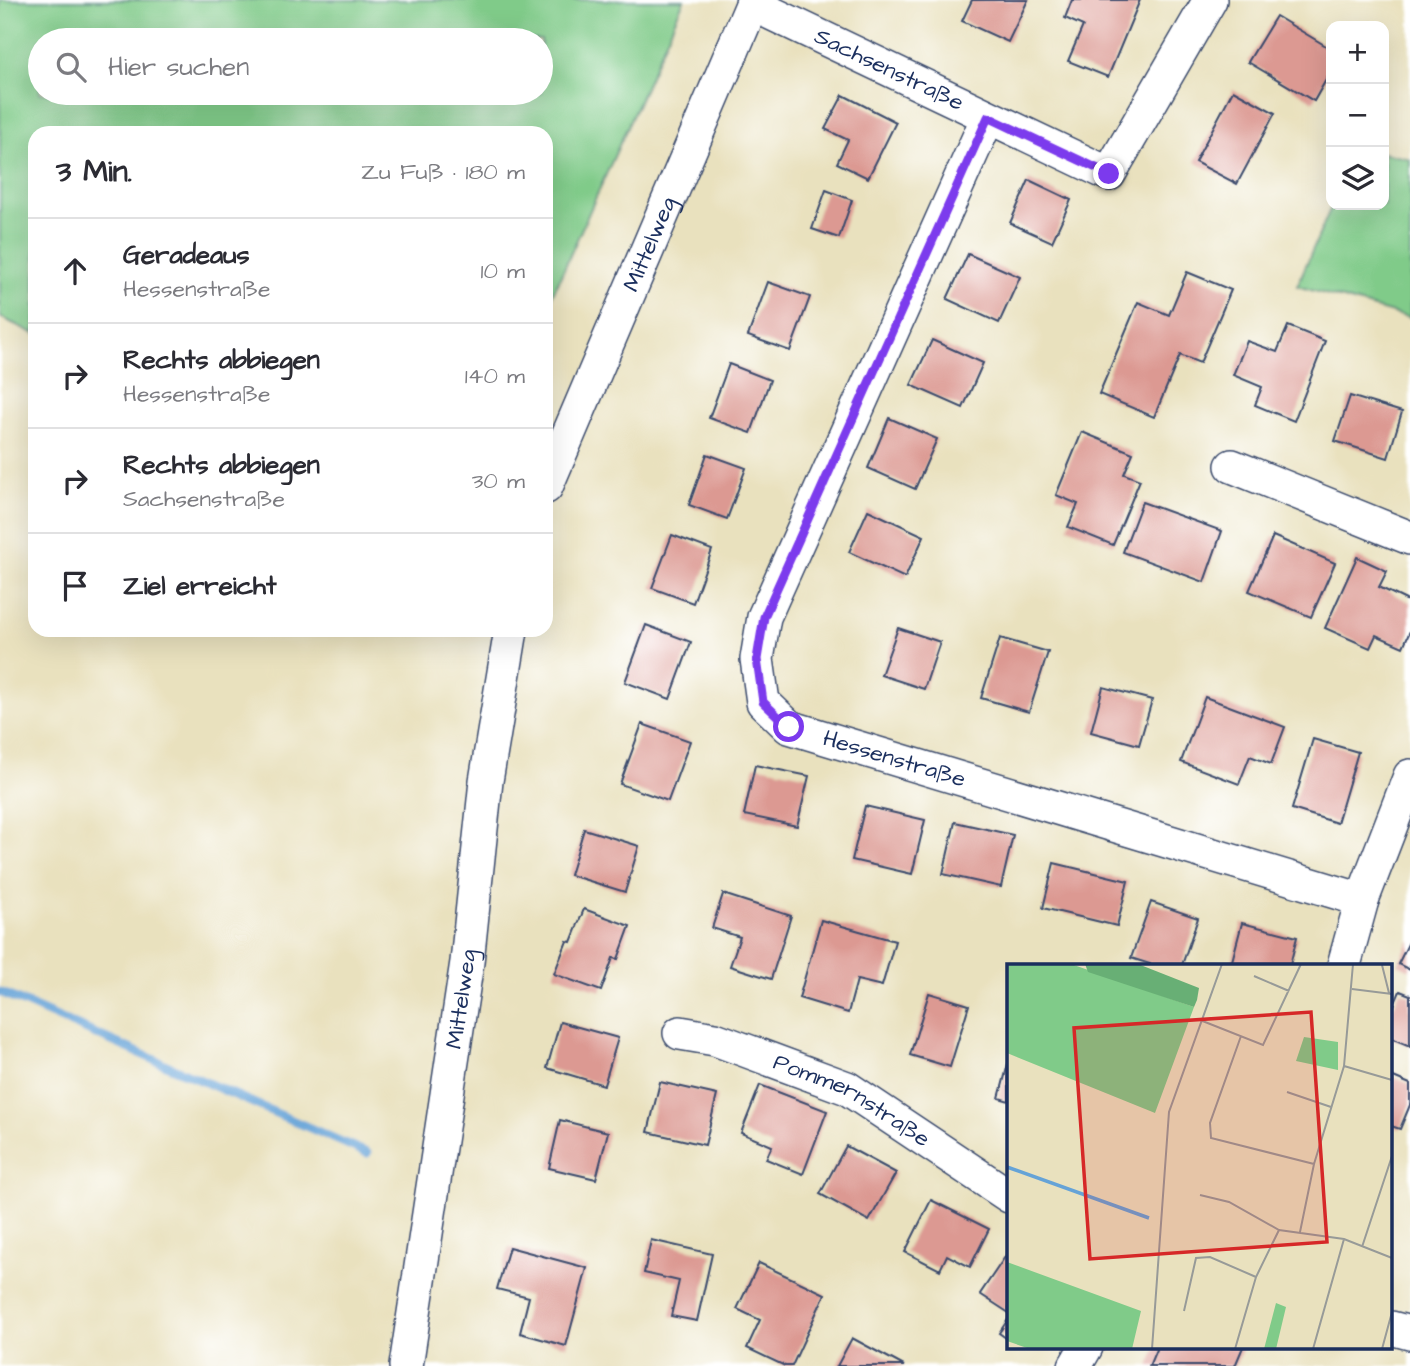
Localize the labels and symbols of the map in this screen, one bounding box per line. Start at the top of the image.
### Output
street label: Sachsenstraße [809,20,969,119]
route end [1093,158,1124,189]
street label: Mittelweg [615,192,685,297]
route start [773,711,804,742]
street label: Hessenstraße [819,722,970,795]
street label: Mittelweg [438,948,485,1051]
inset map [1007,964,1392,1348]
street label: Pommernstraße [769,1046,936,1155]

